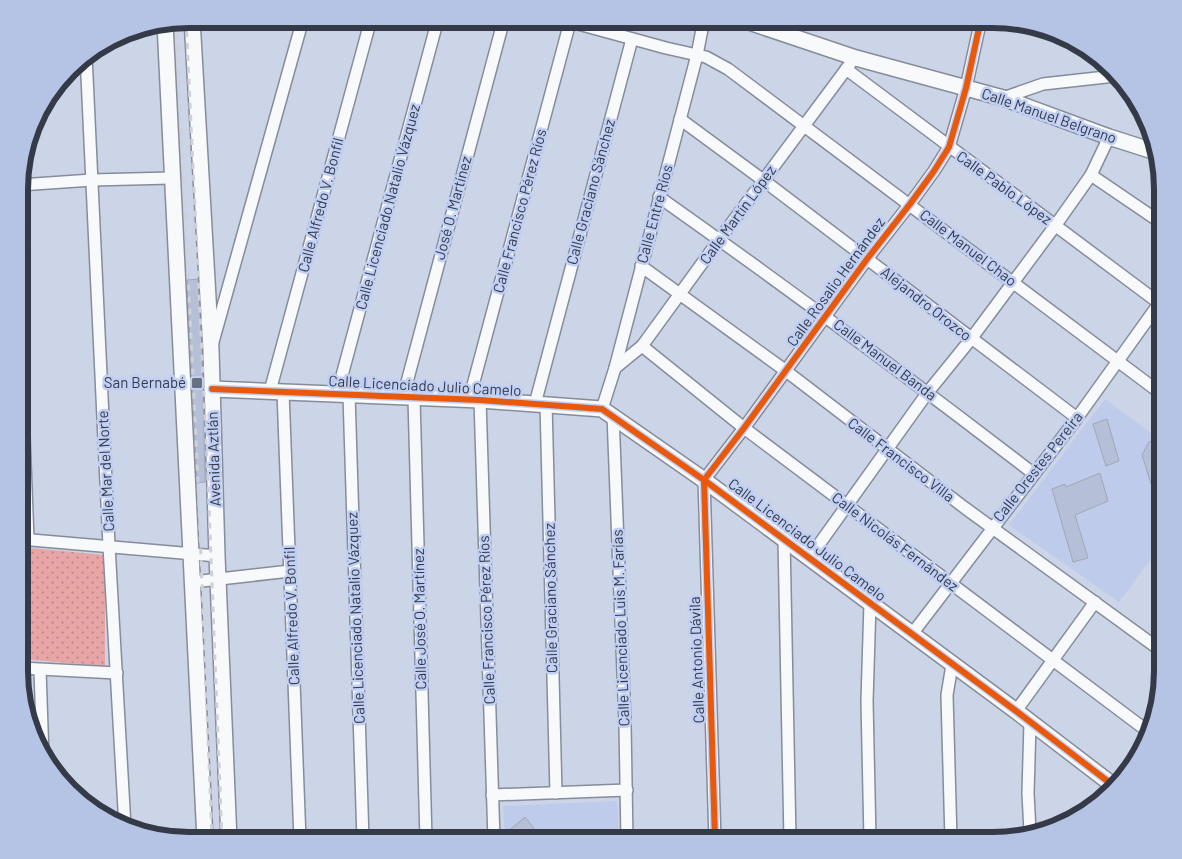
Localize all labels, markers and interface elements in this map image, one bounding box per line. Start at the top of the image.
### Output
street label: Calle Manuel Belgrano [979,83,1119,147]
street label: Calle Licenciado Natalio Vázquez [351,102,423,311]
street label: Calle Graciano Sánchez [562,117,618,267]
street label: Calle Francisco Pérez Ríos [488,127,550,295]
street label: Calle Alfredo V. Bonfil [293,135,347,274]
street label: Calle Pablo López [953,147,1056,228]
street label: José O. Martínez [430,154,475,262]
street label: Calle Martín López [695,161,779,267]
street label: Calle Entre Ríos [632,162,676,265]
street label: Calle Manuel Chao [917,205,1021,289]
street label: Calle Rosalio Hernández [782,213,888,349]
street label: Alejandro Orozco [878,262,976,344]
street label: Calle Manuel Banda [831,315,941,404]
street label: Calle Licenciado Julio Camelo [328,371,522,399]
place label: San Bernabé [104,373,186,391]
marker: San Bernabé [190,376,204,390]
street label: Calle Orestes Pereira [989,408,1086,525]
street label: Calle Mar del Norte [93,410,117,532]
street label: Avenida Aztlán [202,411,224,507]
street label: Calle Francisco Villa [845,413,959,505]
street label: Calle Licenciado Julio Camelo [725,474,890,604]
street label: Calle Nicolás Fernández [829,488,963,595]
street label: Calle Licenciado Natalio Vázquez [342,511,368,724]
street label: Calle Graciano Sánchez [540,522,560,673]
street label: Calle Licenciado Luis M. Farías [608,529,632,727]
street label: Calle Francisco Pérez Ríos [474,535,498,705]
street label: Calle Alfredo V. Bonfil [280,546,302,686]
street label: Calle José O. Martínez [409,548,429,690]
street label: Calle Antonio Dávila [685,596,707,724]

